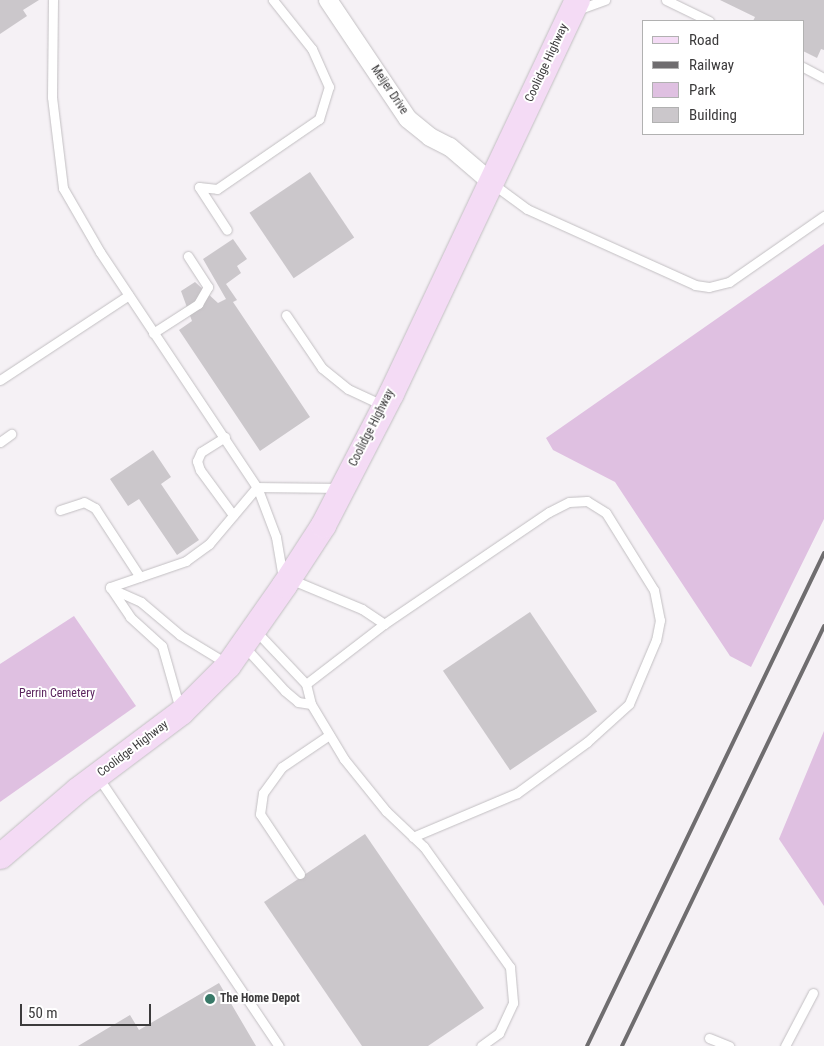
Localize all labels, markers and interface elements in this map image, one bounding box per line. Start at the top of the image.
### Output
legend [642,20,804,135]
street label: Coolidge Highway [523,21,571,105]
text: Road [689,31,719,49]
text: Railway [689,56,734,74]
street label: Meijer Drive [367,63,411,117]
text: Park [689,81,716,99]
text: Building [689,106,737,124]
street label: Coolidge Highway [346,387,398,469]
park label: Perrin Cemetery [19,687,95,701]
street label: Coolidge Highway [95,718,171,780]
place label: The Home Depot [220,992,300,1006]
marker: The Home Depot [204,993,216,1005]
scale bar [22,994,154,1026]
text: 50 m [28,1004,58,1022]

